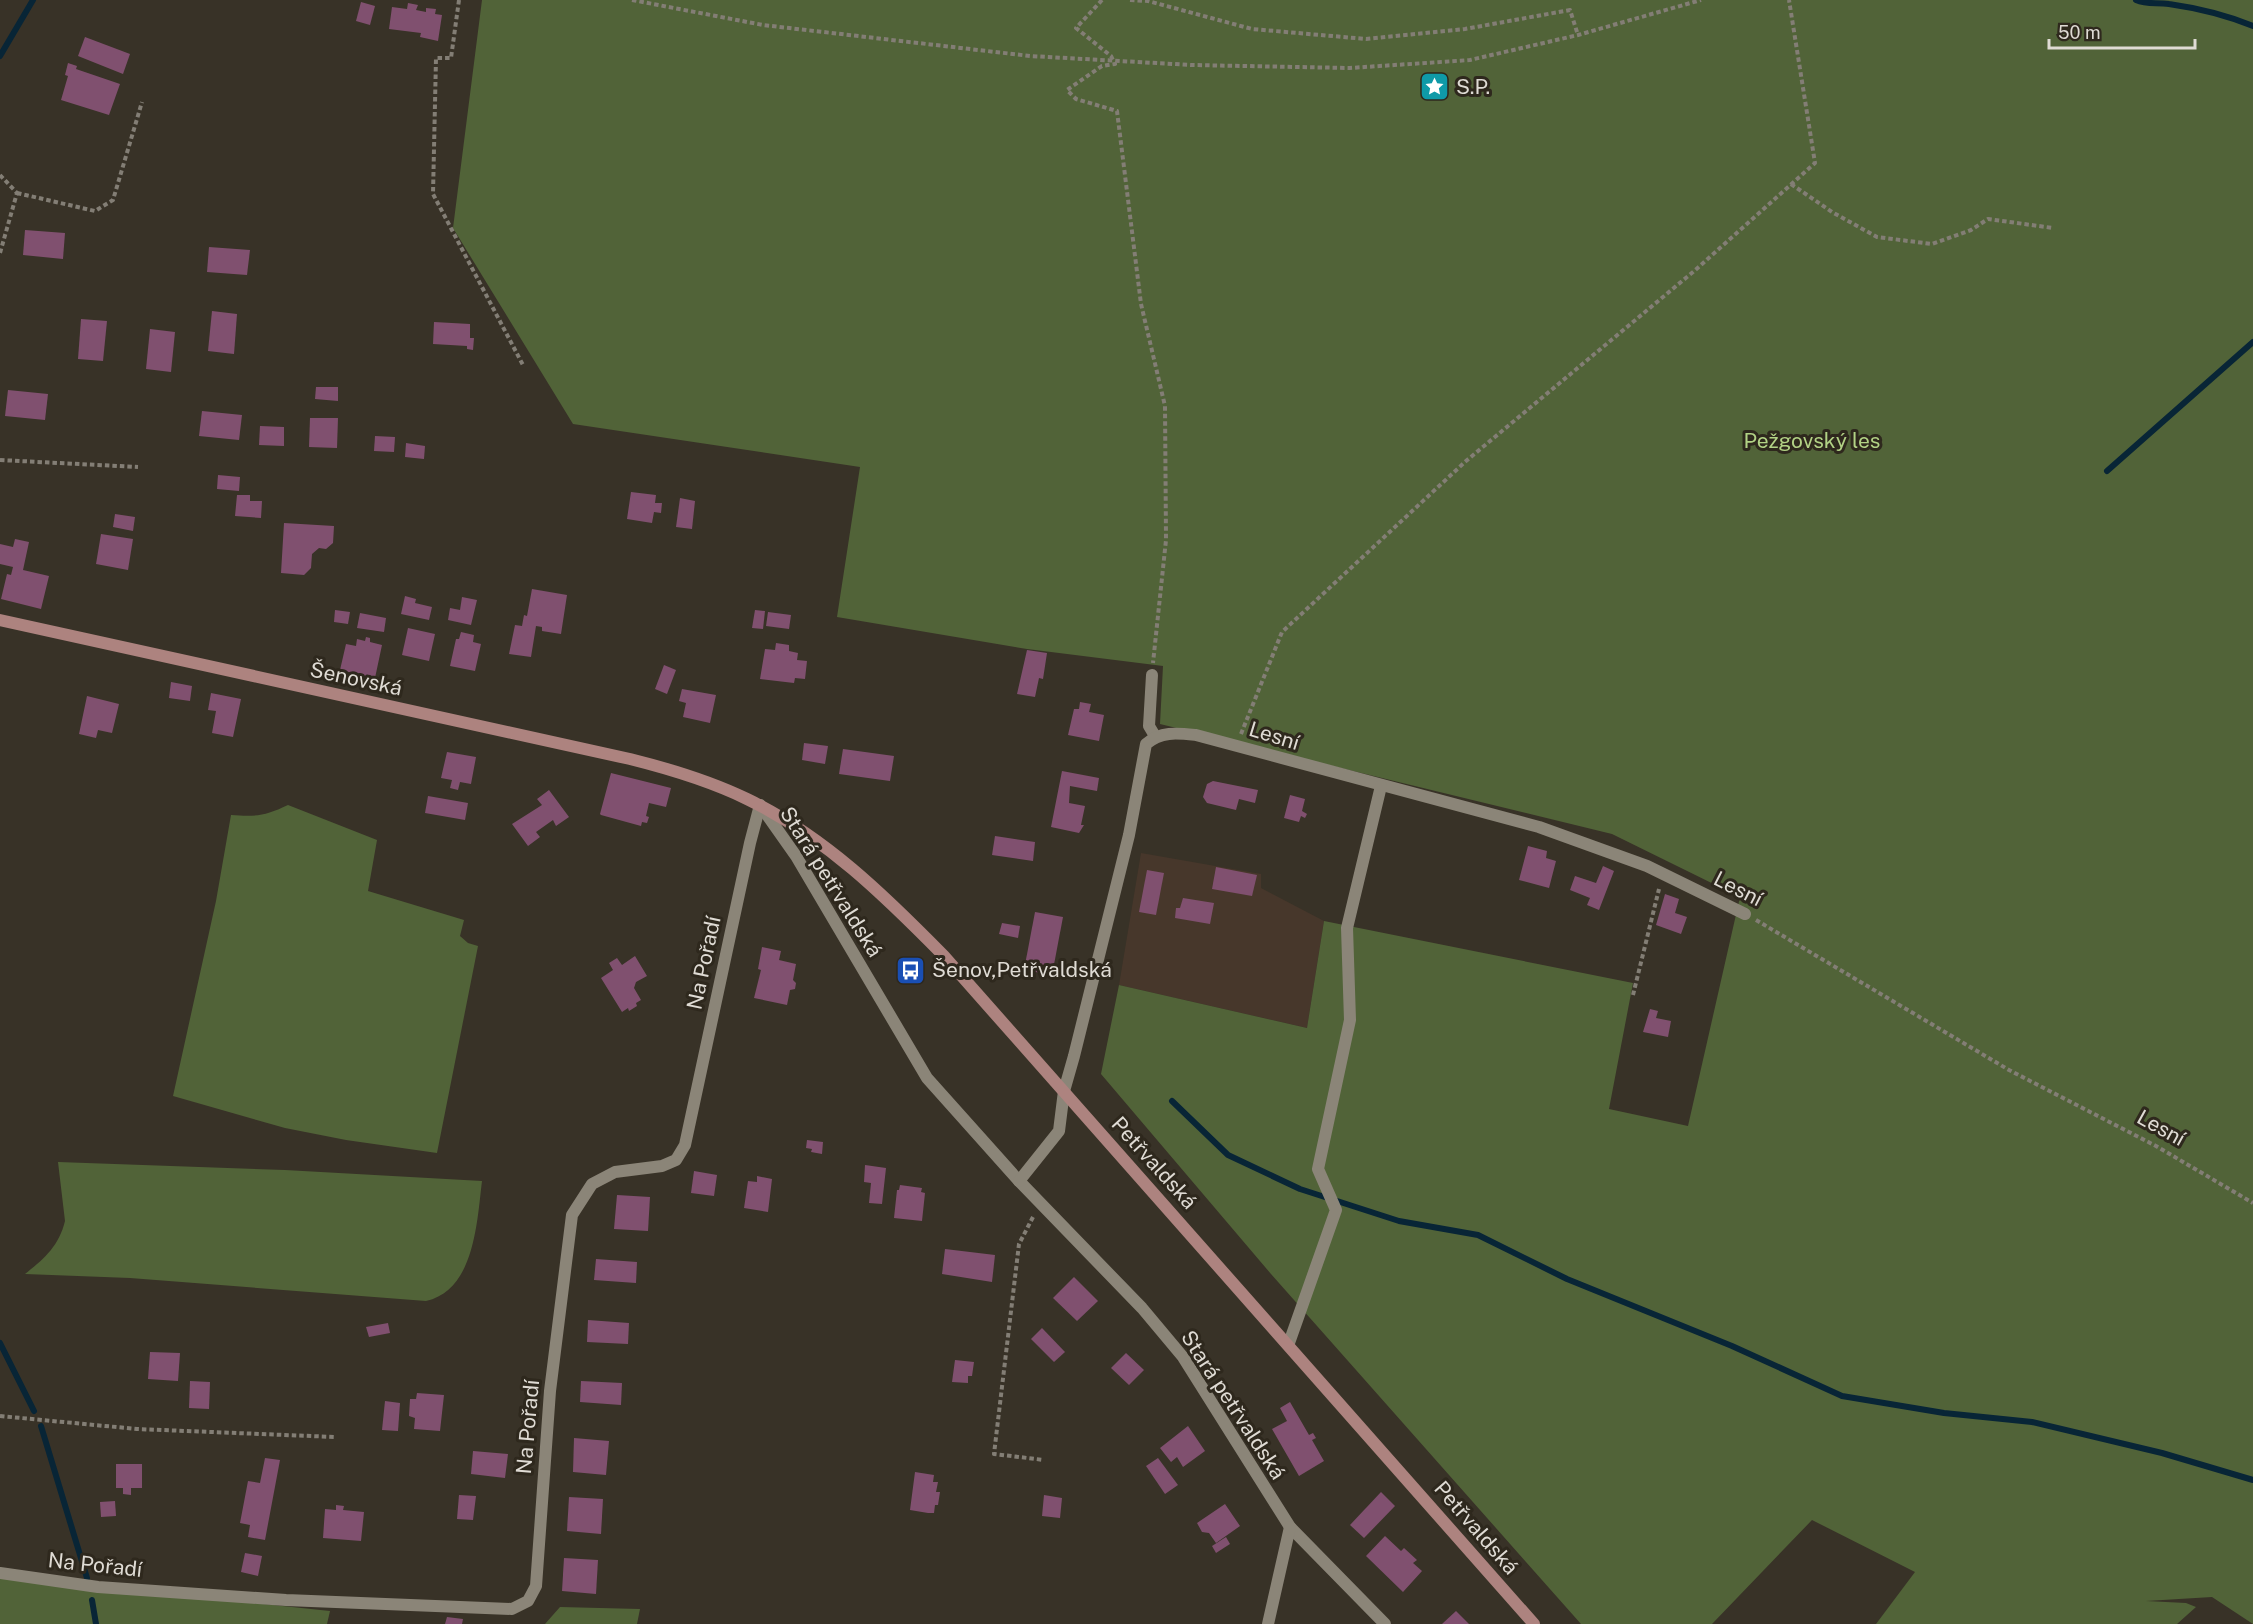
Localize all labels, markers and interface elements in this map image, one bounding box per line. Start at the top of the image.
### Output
scale bar [2049,12,2194,50]
text: 50 m [2058,22,2101,43]
place icon: S.P. [1419,71,1451,103]
place label: S.P. [1456,74,1490,99]
park label: Pežgovský les [1744,428,1880,453]
street label: Šenovská [308,657,405,700]
street label: Lesní [1246,716,1303,755]
street label: Stará petřvaldská [775,802,888,962]
street label: Lesní [1710,866,1768,912]
street label: Na Pořadí [681,913,726,1012]
bus stop icon: Šenov,Petřvaldská [895,954,927,986]
place label: Šenov,Petřvaldská [932,957,1112,982]
street label: Lesní [2133,1104,2191,1151]
street label: Petřvaldská [1106,1111,1202,1214]
street label: Stará petřvaldská [1176,1326,1291,1484]
street label: Na Pořadí [511,1378,544,1475]
street label: Petřvaldská [1429,1476,1524,1579]
street label: Na Pořadí [47,1547,144,1582]

